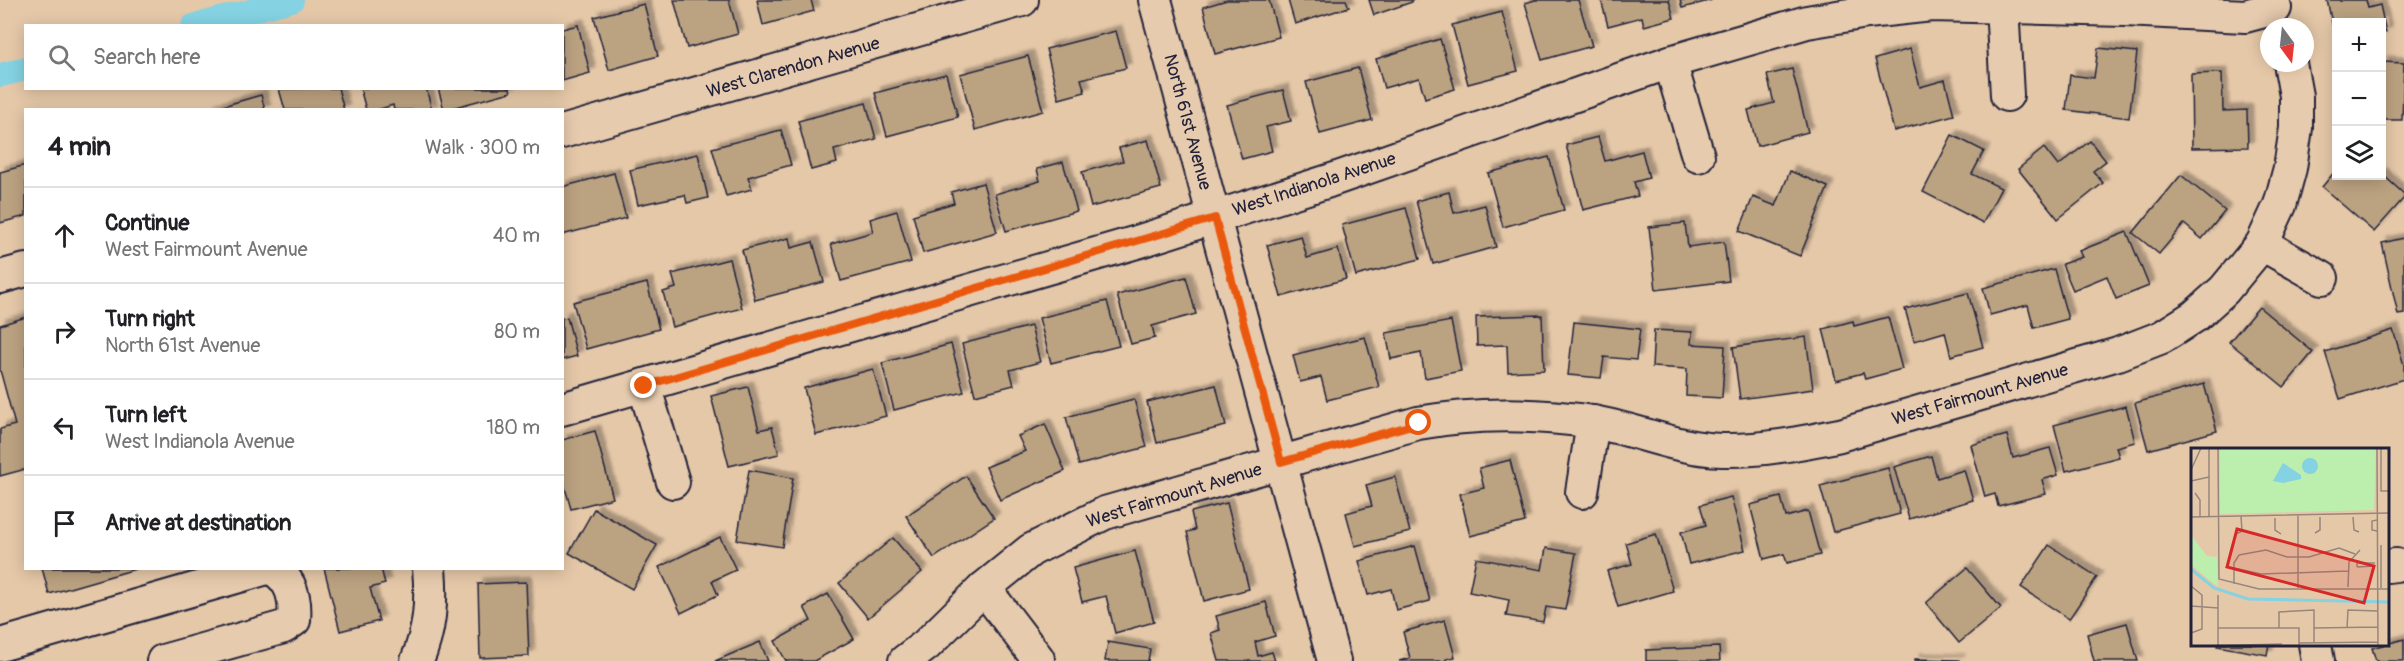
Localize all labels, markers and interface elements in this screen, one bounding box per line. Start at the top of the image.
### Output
north arrow [2260,18,2314,72]
map controls [2332,18,2386,180]
button: + [2332,18,2386,72]
search box [24,24,564,90]
street label: West Clarendon Avenue [704,32,883,103]
icon: search [45,41,78,74]
text: Search here [93,43,200,71]
street label: North 61st Avenue [1158,52,1217,193]
button: − [2332,72,2386,126]
button: layers [2332,126,2386,180]
text: 4 min [48,131,111,163]
text: Walk · 300 m [425,135,540,160]
street label: West Indianola Avenue [1229,147,1399,222]
text: Continue [105,209,189,237]
icon: ahead [48,219,81,252]
text: 40 m [493,223,540,248]
text: West Fairmount Avenue [105,237,308,262]
text: Turn right [105,305,195,333]
icon: right [48,315,81,348]
text: 80 m [494,319,540,344]
text: North 61st Avenue [105,333,260,358]
street label: West Fairmount Avenue [1889,358,2071,431]
route end [630,372,656,398]
text: Turn left [105,401,187,429]
route start [1405,409,1431,435]
icon: left [48,411,81,444]
text: 180 m [486,415,540,440]
text: West Indianola Avenue [105,429,295,454]
inset map [2191,448,2389,646]
street label: West Fairmount Avenue [1084,458,1265,533]
icon: arrive [48,507,81,540]
text: Arrive at destination [105,509,291,537]

